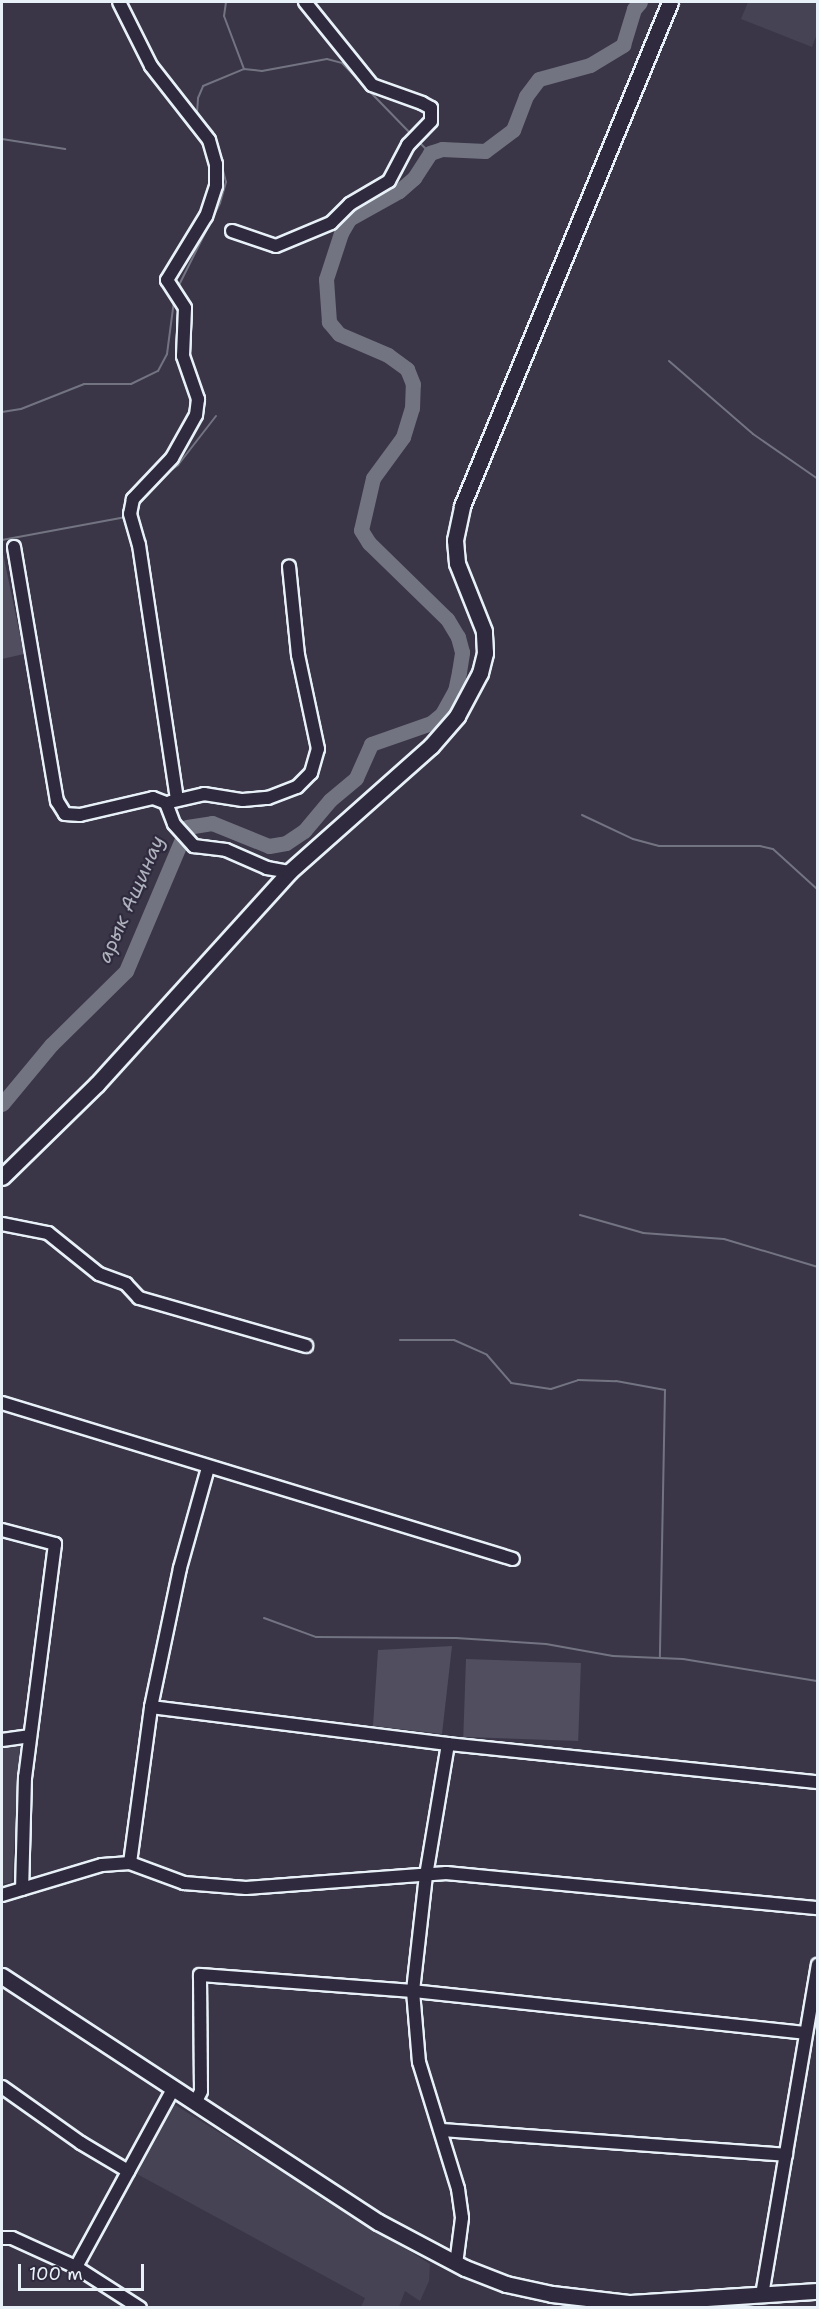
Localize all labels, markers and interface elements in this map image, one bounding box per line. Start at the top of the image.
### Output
water label: арык Ащинау [92,832,170,966]
scale bar [21,2252,147,2290]
text: 100 m [29,2262,83,2286]

